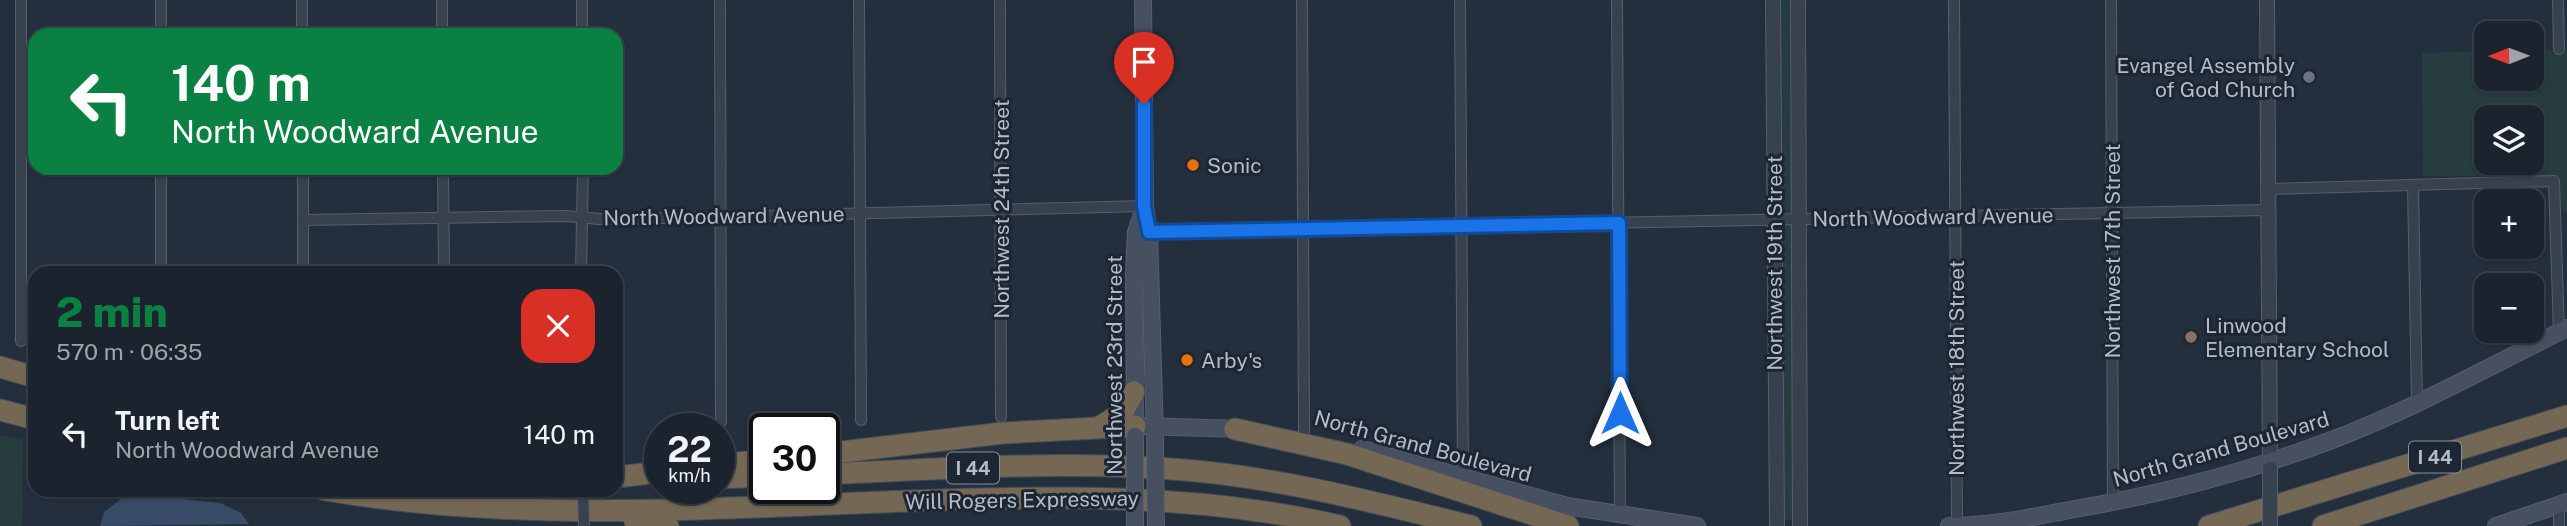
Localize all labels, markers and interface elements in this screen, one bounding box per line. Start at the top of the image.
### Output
north arrow [2474,21,2544,91]
map controls [2474,21,2544,343]
pin [1114,32,1174,104]
icon: arrive [1125,43,1163,81]
place label: Evangel Assembly of God Church [2117,53,2295,102]
text: 140 m [171,54,311,112]
icon: left [56,56,147,147]
marker: Evangel Assembly of God Church [2301,69,2317,85]
street label: Northwest 24th Street [989,99,1014,319]
button: layers [2474,105,2544,175]
text: North Woodward Avenue [171,113,539,150]
street label: Northwest 17th Street [2100,144,2125,358]
place label: Sonic [1207,153,1262,178]
street label: Northwest 19th Street [1762,155,1787,371]
marker: Sonic [1185,157,1201,173]
button: + [2474,189,2544,259]
street label: North Woodward Avenue [603,201,845,231]
street label: North Woodward Avenue [1812,202,2054,232]
street label: Northwest 23rd Street [1102,255,1127,475]
street label: Northwest 18th Street [1944,260,1969,476]
button: − [2474,273,2544,343]
text: 2 min [56,287,168,336]
button: close [521,289,595,363]
place label: Linwood Elementary School [2205,313,2389,362]
marker: Linwood Elementary School [2183,329,2199,345]
text: 570 m · 06:35 [56,338,203,365]
place label: Arby's [1201,348,1262,373]
marker: Arby's [1179,352,1195,368]
position arrow [1583,376,1657,450]
text: Turn left [115,405,220,436]
street label: North Grand Boulevard [1312,405,1534,487]
street label: North Grand Boulevard [2110,406,2332,492]
speed limit sign: 30 [749,413,840,504]
icon: left [56,415,94,453]
text: 140 m [523,419,595,450]
text: 22 [667,429,712,470]
text: North Woodward Avenue [115,436,379,463]
road number: I 44 [2409,442,2461,472]
road number: I 44 [947,453,999,484]
text: km/h [668,465,711,486]
street label: Will Rogers Expressway [905,485,1139,515]

